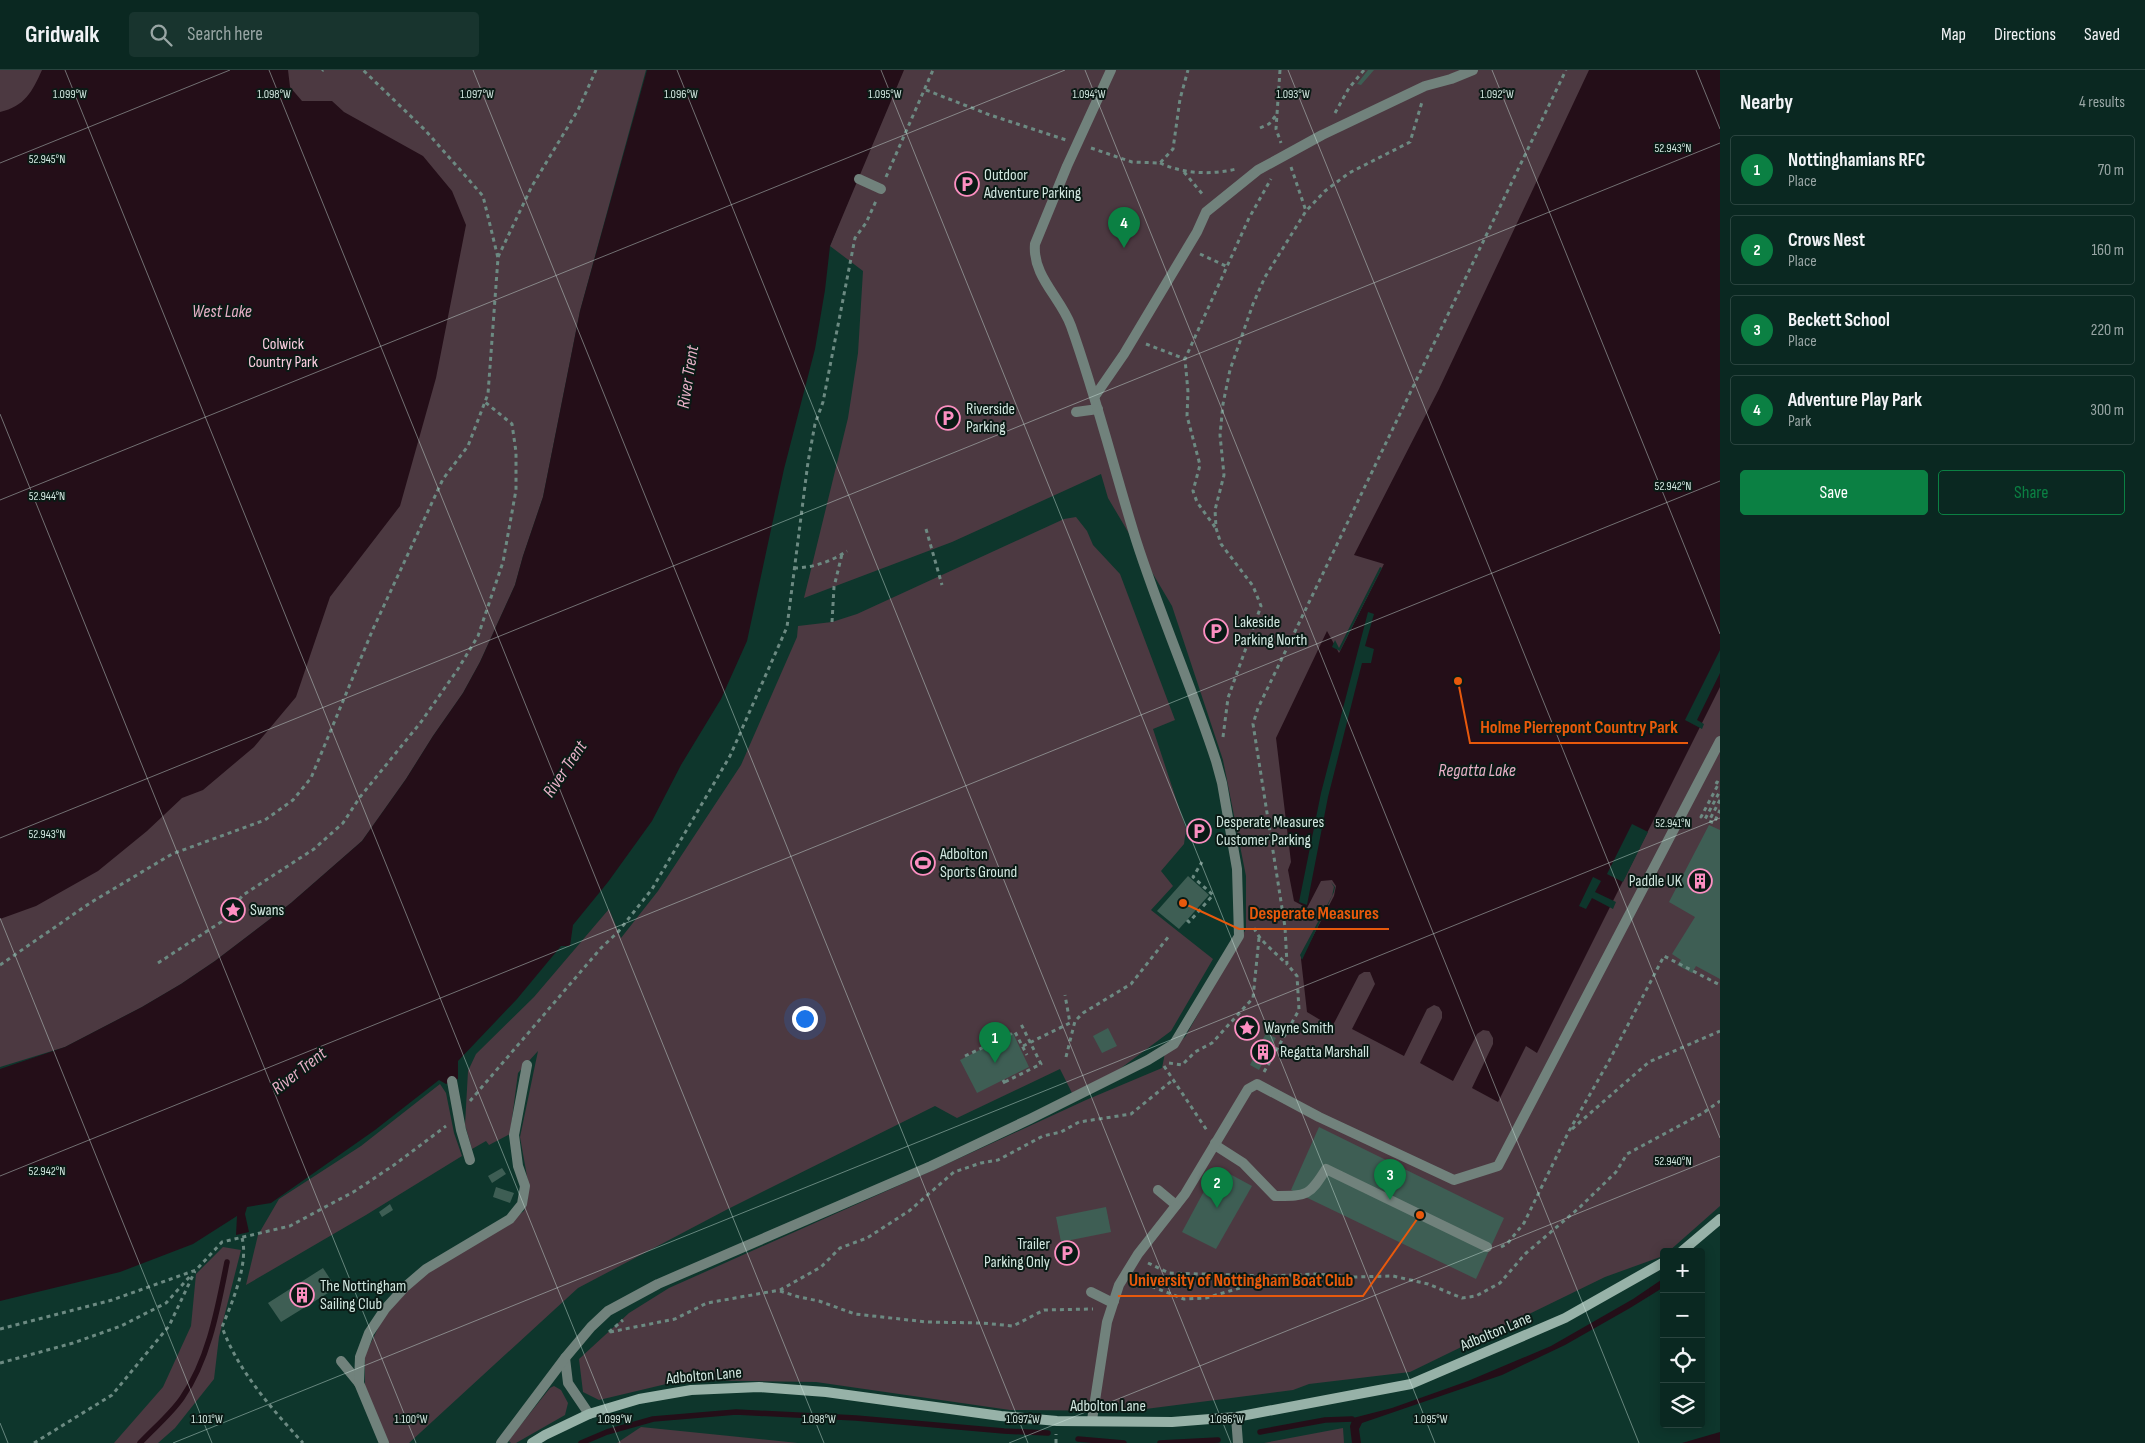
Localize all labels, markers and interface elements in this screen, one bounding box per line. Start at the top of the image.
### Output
search box [129,12,479,57]
text: Gridwalk [25,20,99,49]
icon: search [147,21,175,49]
text: Search here [187,23,263,46]
text: Map [1941,24,1966,45]
text: Directions [1994,24,2056,45]
text: Saved [2084,24,2120,45]
text: 1.099°W [53,87,87,102]
text: 1.098°W [257,87,291,102]
text: 1.097°W [460,87,494,102]
text: 1.096°W [664,87,698,102]
text: 1.095°W [868,87,902,102]
text: 1.094°W [1072,87,1106,102]
text: 1.093°W [1276,87,1310,102]
text: 1.092°W [1480,87,1514,102]
text: Nearby [1740,90,1793,115]
text: 4 results [2079,93,2125,112]
text: 52.943°N [1655,141,1691,156]
text: Nottinghamians RFC [1788,149,1925,172]
text: 52.945°N [29,152,65,167]
text: 1 [1754,161,1760,180]
text: 70 m [2098,161,2124,180]
place label: Outdoor Adventure Parking [983,166,1081,203]
parking icon: Outdoor Adventure Parking [954,171,980,197]
text: Place [1788,172,1817,191]
pin: 4 [1108,207,1140,248]
text: Crows Nest [1788,229,1865,252]
text: 2 [1753,241,1761,260]
text: 160 m [2091,241,2124,260]
text: Place [1788,252,1817,271]
water label: West Lake [192,301,252,322]
text: Beckett School [1788,309,1890,332]
text: 3 [1753,321,1761,340]
text: 220 m [2091,321,2124,340]
text: Place [1788,332,1817,351]
park label: Colwick Country Park [248,335,318,372]
water label: River Trent [673,343,703,410]
text: Adventure Play Park [1788,389,1922,412]
place label: Riverside Parking [966,400,1015,437]
text: 4 [1753,401,1761,420]
text: 300 m [2090,401,2124,420]
parking icon: Riverside Parking [935,405,961,431]
text: Park [1788,412,1811,431]
button: Save [1740,470,1928,515]
button: Share [1938,470,2125,515]
text: 52.942°N [1655,479,1691,494]
text: 52.944°N [29,489,65,504]
place label: Lakeside Parking North [1234,613,1307,650]
parking icon: Lakeside Parking North [1203,618,1229,644]
callout: Holme Pierrepont Country Park [1470,710,1688,743]
text: Holme Pierrepont Country Park [1480,717,1678,738]
water label: River Trent [539,736,592,801]
water label: Regatta Lake [1438,760,1516,781]
place label: Desperate Measures Customer Parking [1216,813,1325,850]
text: 52.941°N [1655,816,1691,831]
parking icon: Desperate Measures Customer Parking [1186,818,1212,844]
text: 52.943°N [29,827,65,842]
place label: Adbolton Sports Ground [939,845,1017,882]
sports icon: Adbolton Sports Ground [910,850,936,876]
building icon: Paddle UK [1687,868,1713,894]
place label: Paddle UK [1629,872,1683,891]
callout: Desperate Measures [1239,896,1389,929]
place icon: Swans [220,897,246,923]
place label: Swans [250,901,285,920]
text: Desperate Measures [1249,903,1379,924]
your location [792,1006,818,1032]
place icon: Wayne Smith [1234,1015,1260,1041]
place label: Wayne Smith [1264,1019,1334,1038]
pin: 1 [979,1022,1011,1063]
building icon: Regatta Marshall [1250,1039,1276,1065]
water label: River Trent [267,1043,331,1099]
place label: Regatta Marshall [1280,1043,1369,1062]
text: 52.940°N [1654,1154,1692,1169]
pin: 3 [1374,1159,1406,1200]
text: 52.942°N [29,1164,65,1179]
pin: 2 [1201,1167,1233,1208]
place label: Trailer Parking Only [984,1235,1050,1272]
parking icon: Trailer Parking Only [1054,1240,1080,1266]
map controls [1660,1248,1705,1428]
button: + [1660,1248,1705,1293]
callout: University of Nottingham Boat Club [1118,1263,1363,1296]
text: University of Nottingham Boat Club [1129,1270,1353,1291]
place label: The Nottingham Sailing Club [320,1277,406,1314]
building icon: The Nottingham Sailing Club [289,1282,315,1308]
button: − [1660,1293,1705,1338]
street label: Adbolton Lane [1457,1308,1535,1356]
button: locate [1660,1338,1705,1383]
street label: Adbolton Lane [664,1363,743,1389]
button: layers [1660,1383,1705,1428]
street label: Adbolton Lane [1069,1397,1146,1416]
text: 1.101°W [191,1412,223,1427]
text: 1.100°W [394,1412,428,1427]
text: 1.099°W [598,1412,632,1427]
text: 1.098°W [802,1412,836,1427]
text: 1.097°W [1006,1412,1040,1427]
text: 1.096°W [1210,1412,1244,1427]
text: 1.095°W [1414,1412,1448,1427]

